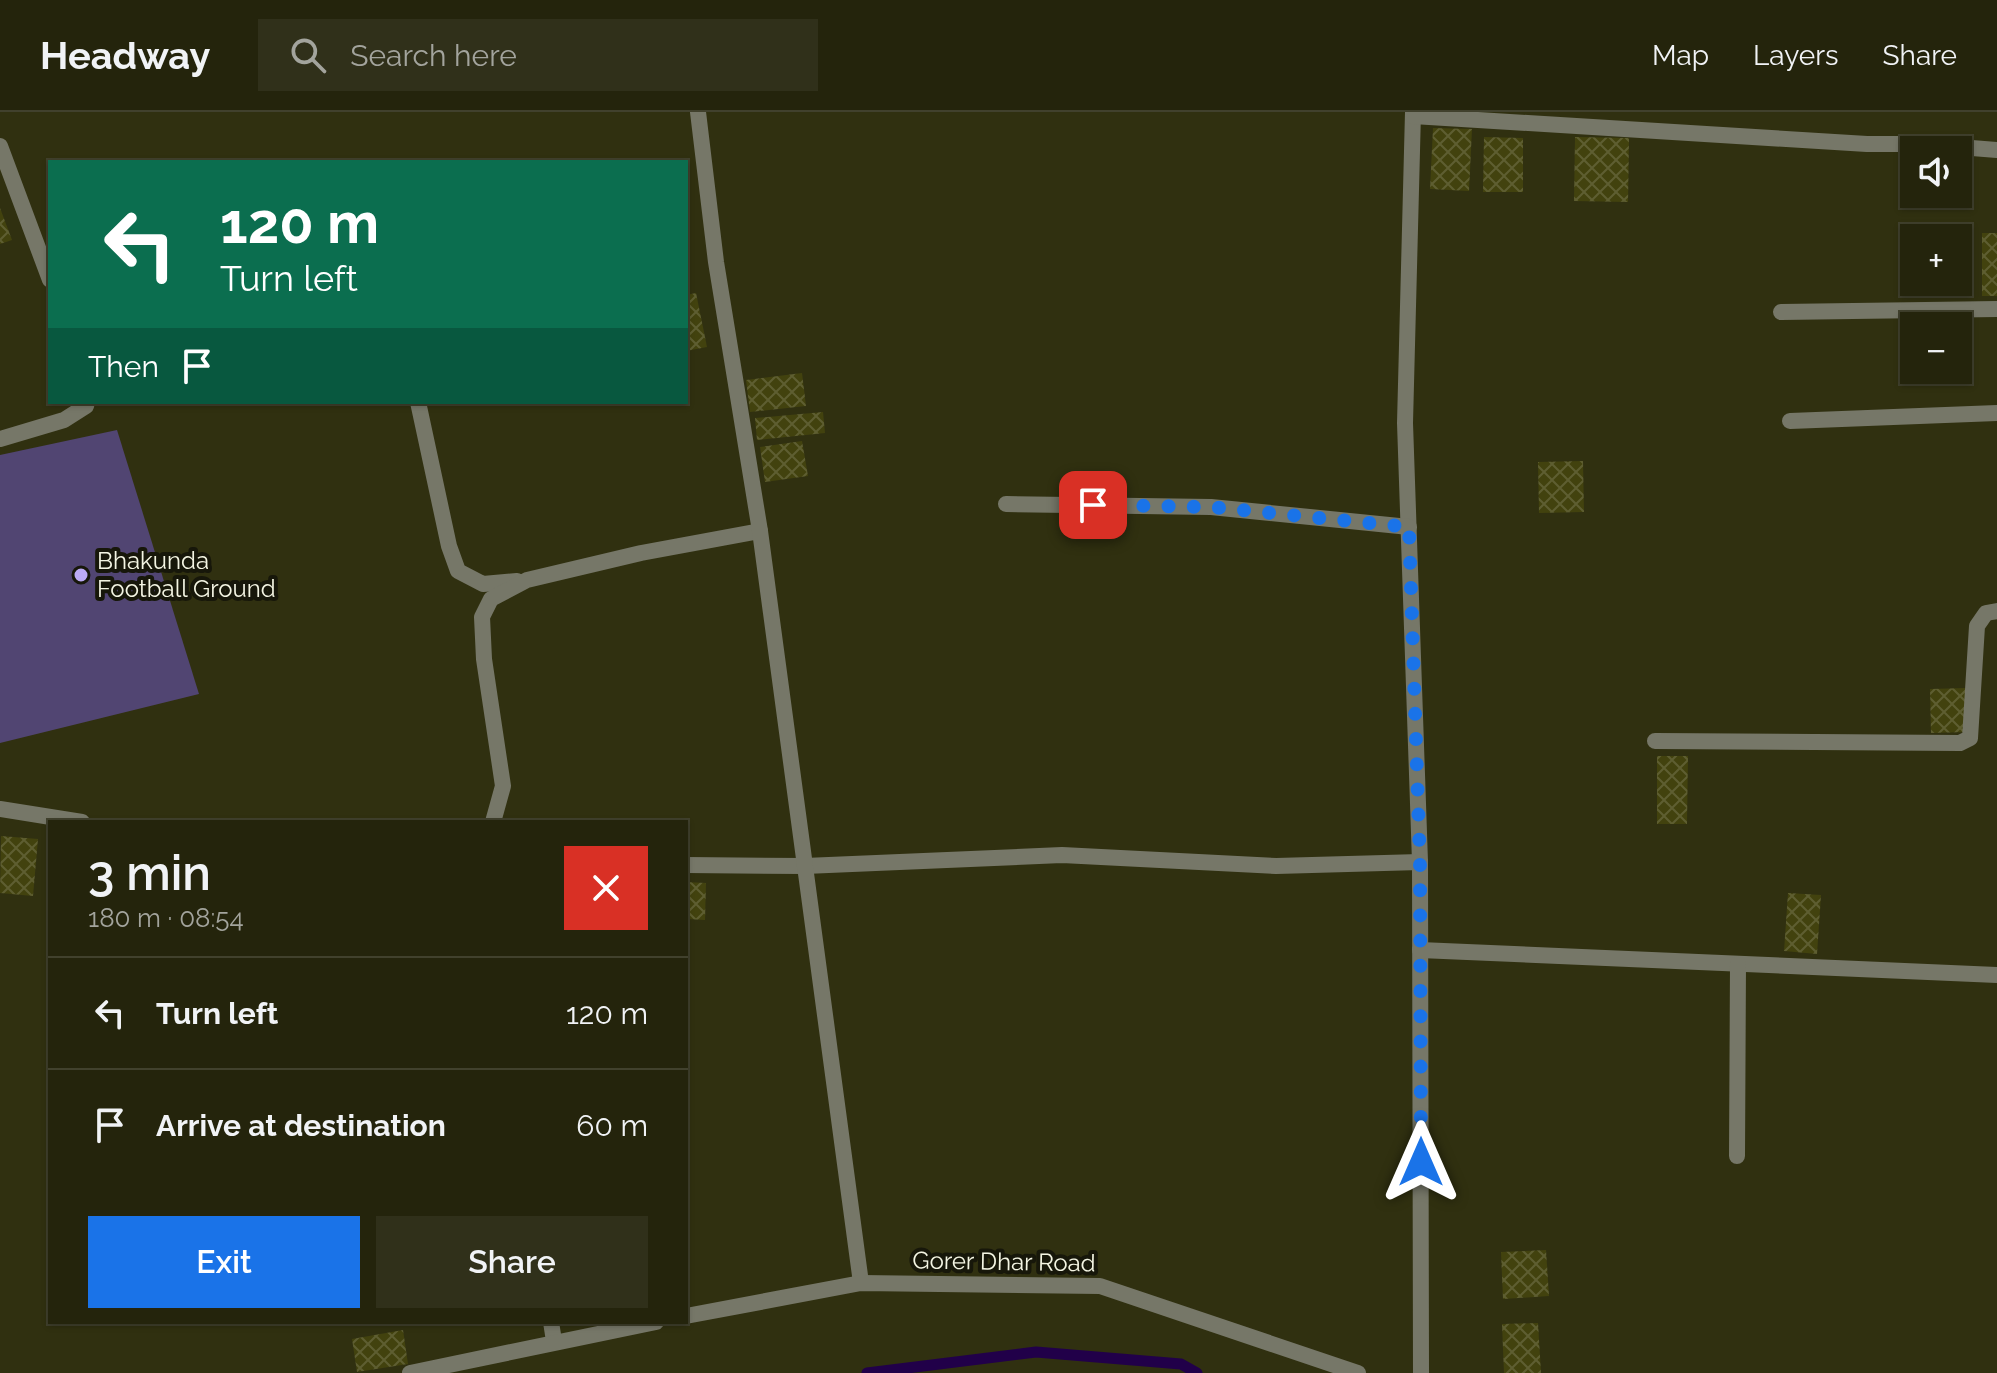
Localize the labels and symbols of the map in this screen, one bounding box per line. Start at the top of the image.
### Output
pin [1059,471,1127,539]
place label: Bhakunda Football Ground [97,546,276,603]
marker: Bhakunda Football Ground [72,566,90,584]
position arrow [1379,1120,1463,1204]
street label: Gorer Dhar Road [912,1245,1096,1278]

